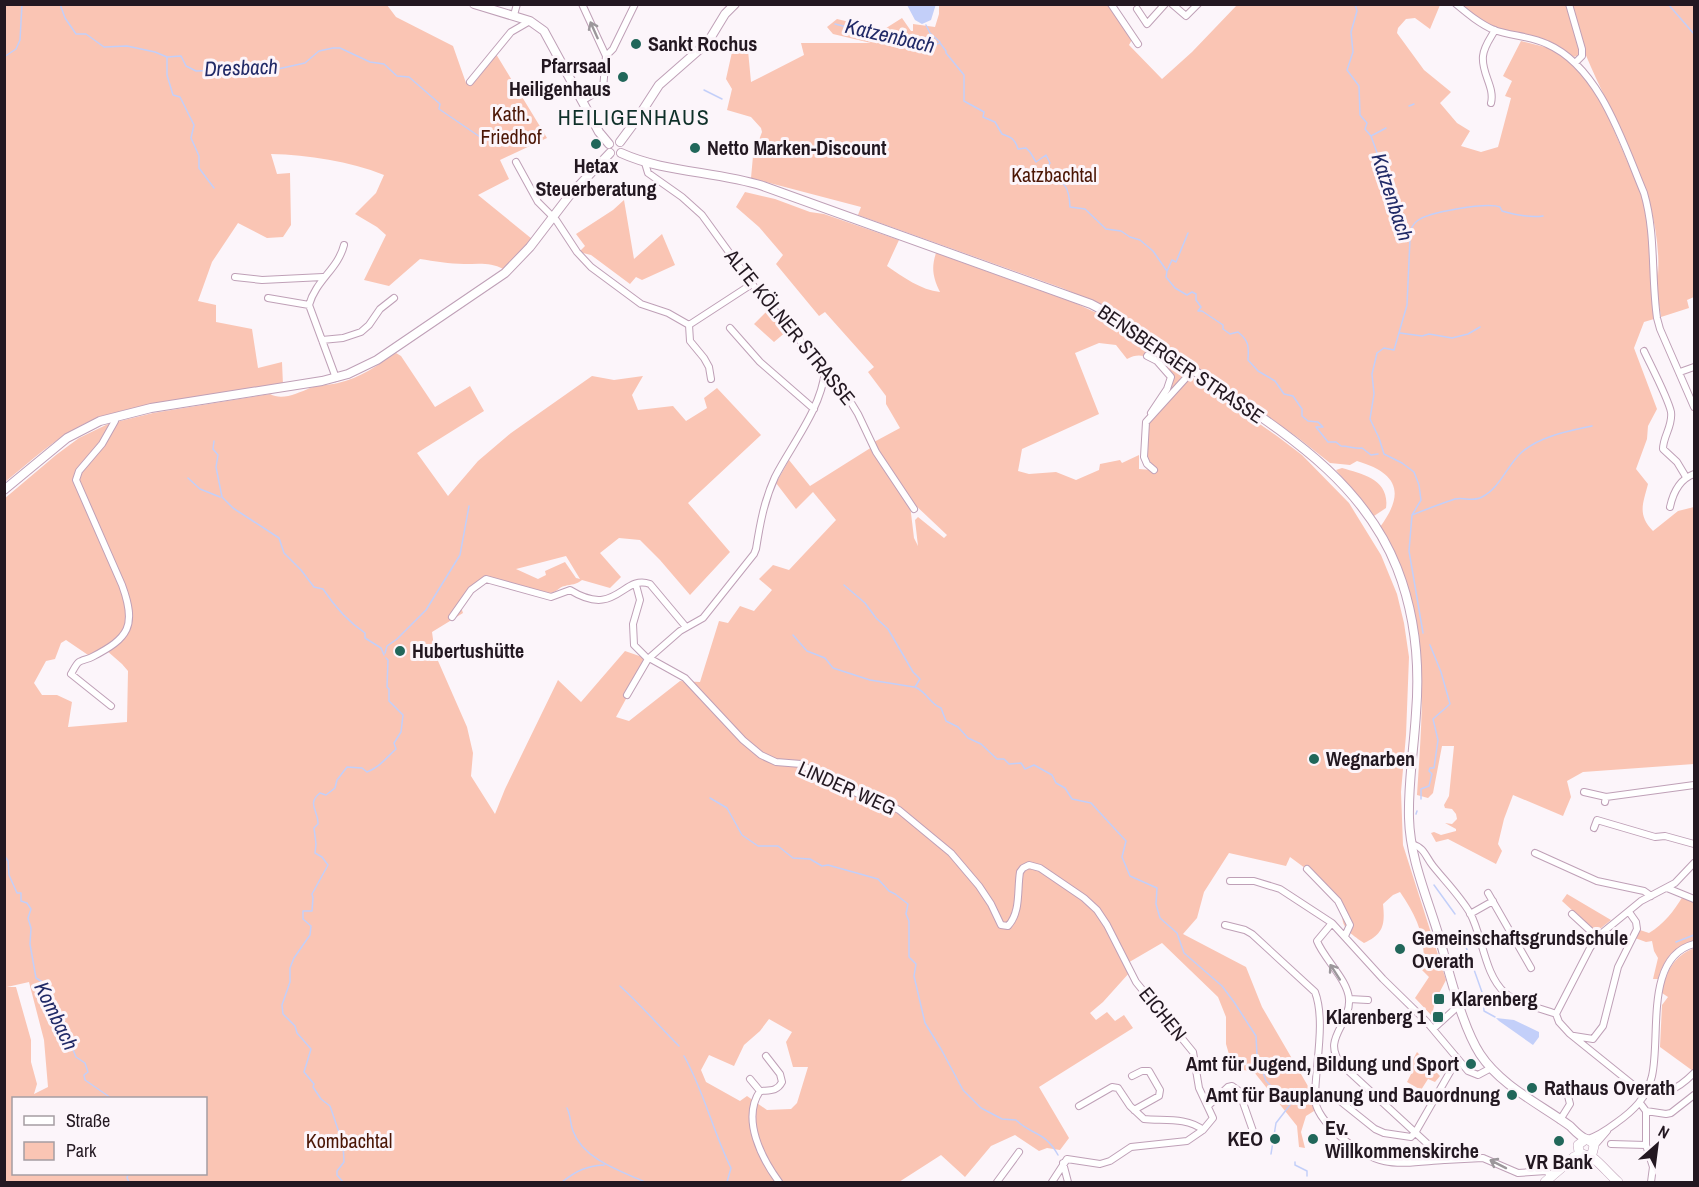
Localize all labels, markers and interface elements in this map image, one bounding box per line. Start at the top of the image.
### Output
water label: Katzenbach [843,11,938,60]
one-way arrow [588,22,599,40]
place label: Sankt Rochus [648,30,757,57]
marker: Sankt Rochus [629,37,643,51]
water label: Dresbach [204,52,278,83]
place label: Pfarrsaal Heiligenhaus [509,52,611,102]
marker: Pfarrsaal Heiligenhaus [616,70,630,84]
park label: Kath. Friedhof [480,100,542,150]
district label: HEILIGENHAUS [558,102,710,132]
place label: Netto Marken-Discount [707,134,887,161]
marker: Hetax Steuerberatung [589,137,603,151]
marker: Netto Marken-Discount [688,141,702,155]
water label: Katzenbach [1365,149,1420,245]
place label: Hetax Steuerberatung [535,152,657,202]
park label: Katzbachtal [1011,161,1097,188]
street label: ALTE KÖLNER STRASSE [719,242,862,410]
street label: BENSBERGER STRASSE [1093,298,1270,429]
place label: Hubertushütte [412,637,524,664]
marker: Hubertushütte [393,644,407,658]
place label: Wegnarben [1326,745,1415,772]
marker: Wegnarben [1307,752,1321,766]
street label: LINDER WEG [794,754,900,821]
place label: Gemeinschaftsgrundschule Overath [1412,924,1628,974]
marker: Gemeinschaftsgrundschule Overath [1393,942,1407,956]
one-way arrow [1329,963,1342,980]
water label: Kombach [27,977,85,1055]
street label: EICHEN [1133,981,1193,1046]
place label: Klarenberg [1451,985,1538,1012]
marker: Klarenberg [1432,992,1446,1006]
place label: Klarenberg 1 [1326,1003,1427,1030]
marker: Klarenberg 1 [1431,1010,1445,1024]
place label: Amt für Jugend, Bildung und Sport [1186,1050,1460,1077]
marker: Amt für Jugend, Bildung und Sport [1464,1057,1478,1071]
place label: Rathaus Overath [1544,1074,1675,1101]
place label: Amt für Bauplanung und Bauordnung [1206,1081,1500,1108]
marker: Rathaus Overath [1525,1081,1539,1095]
marker: Amt für Bauplanung und Bauordnung [1505,1088,1519,1102]
legend [12,1097,207,1175]
text: Straße [66,1108,110,1133]
place label: Ev. Willkommenskirche [1325,1114,1479,1164]
north arrow [1627,1115,1687,1175]
text: N [1655,1120,1673,1144]
place label: KEO [1227,1125,1263,1152]
park label: Kombachtal [306,1127,392,1154]
marker: KEO [1268,1132,1282,1146]
marker: Ev. Willkommenskirche [1306,1132,1320,1146]
marker: VR Bank [1552,1134,1566,1148]
text: Park [66,1138,97,1163]
place label: VR Bank [1525,1148,1594,1175]
one-way arrow [1489,1158,1507,1169]

